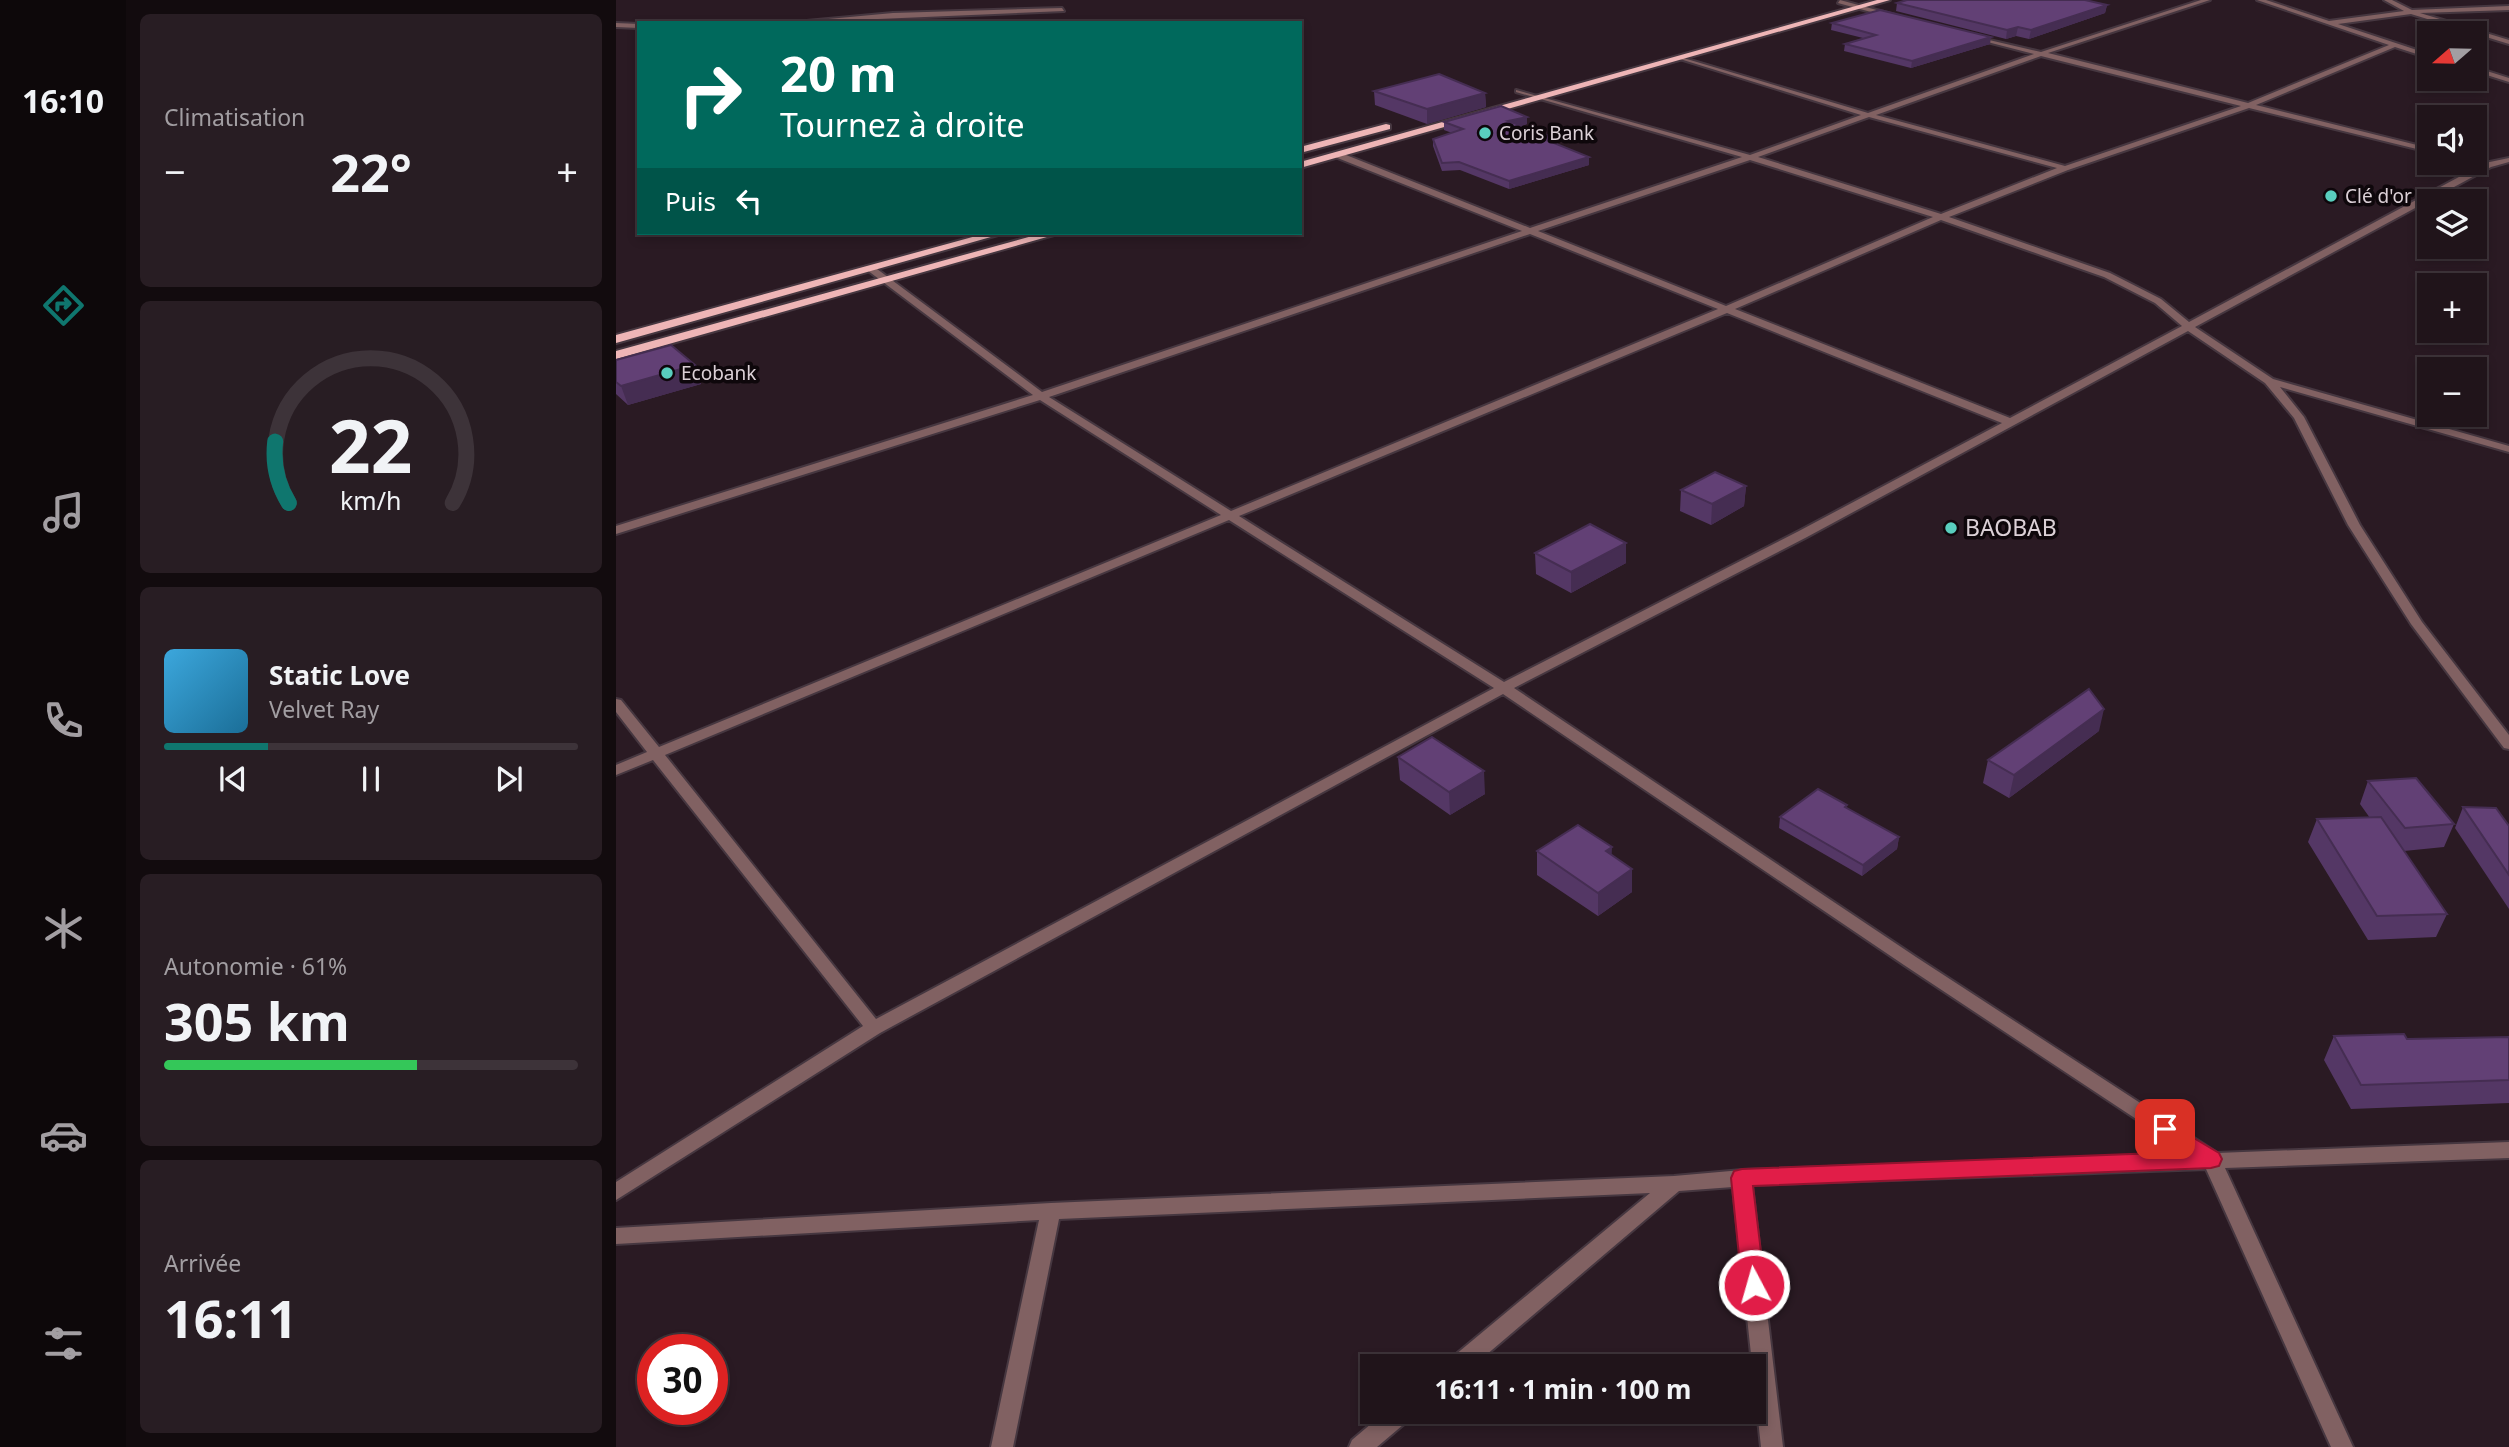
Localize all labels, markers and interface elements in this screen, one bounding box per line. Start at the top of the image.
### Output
north arrow [2417,21,2487,91]
map controls [2417,21,2487,427]
text: 20 m [780,40,897,106]
icon: right [665,49,756,140]
text: 16:10 [22,79,104,122]
text: Climatisation [164,101,305,133]
text: Tournez à droite [780,103,1025,146]
button: sound [2417,105,2487,175]
place label: Coris Bank [1499,120,1594,146]
marker: Coris Bank [1477,125,1493,141]
text: 22° [330,136,412,207]
text: − [164,145,186,197]
text: + [556,145,578,197]
icon: left [730,182,768,220]
text: Puis [665,183,716,219]
place label: Clé d'or [2345,183,2412,209]
marker: Clé d'or [2323,188,2339,204]
button: layers [2417,189,2487,259]
button: + [2417,273,2487,343]
icon: directions [39,281,88,330]
button: − [2417,357,2487,427]
place label: Ecobank [681,360,756,386]
marker: Ecobank [659,365,675,381]
text: 22 [329,395,413,494]
text: km/h [340,483,402,517]
icon: music [39,488,88,537]
place label: BAOBAB [1965,511,2057,543]
marker: BAOBAB [1943,520,1959,536]
text: Static Love [269,657,410,693]
text: Velvet Ray [269,693,379,725]
icon: phone [39,696,88,745]
icon: previous [214,760,252,798]
icon: pause [352,760,390,798]
icon: next [490,760,528,798]
icon: climate [39,904,88,953]
text: Autonomie · 61% [164,950,347,982]
text: 305 km [164,985,350,1056]
pin [2135,1099,2195,1159]
icon: arrive [2146,1110,2184,1148]
icon: car [39,1111,88,1160]
text: Arrivée [164,1247,241,1279]
position arrow [1717,1248,1791,1322]
text: 16:11 [164,1282,298,1353]
icon: filters [39,1319,88,1368]
speed limit sign: 30 [637,1334,728,1425]
text: 16:11 · 1 min · 100 m [1435,1371,1691,1407]

